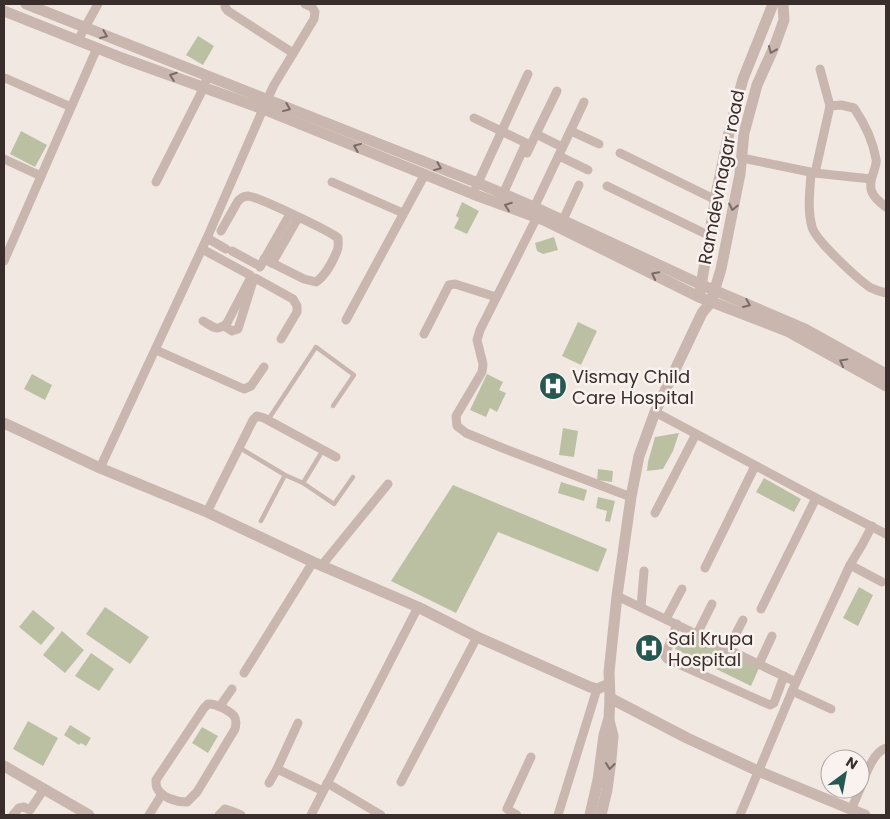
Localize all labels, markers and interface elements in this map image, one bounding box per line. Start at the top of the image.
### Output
one-way arrow [99,29,107,39]
one-way arrow [768,45,779,54]
one-way arrow [169,72,177,82]
street label: Ramdevnagar road [692,88,750,266]
one-way arrow [282,101,291,112]
one-way arrow [353,143,362,153]
one-way arrow [434,161,442,171]
one-way arrow [504,202,513,212]
one-way arrow [729,202,739,211]
one-way arrow [652,271,661,281]
one-way arrow [742,298,751,309]
one-way arrow [840,359,849,369]
place label: Vismay Child Care Hospital [572,364,694,410]
hospital icon: Vismay Child Care Hospital [538,371,568,401]
place label: Sai Krupa Hospital [668,626,753,672]
hospital icon: Sai Krupa Hospital [634,633,664,663]
north arrow [820,749,870,799]
text: N [842,752,862,774]
one-way arrow [605,762,616,770]

